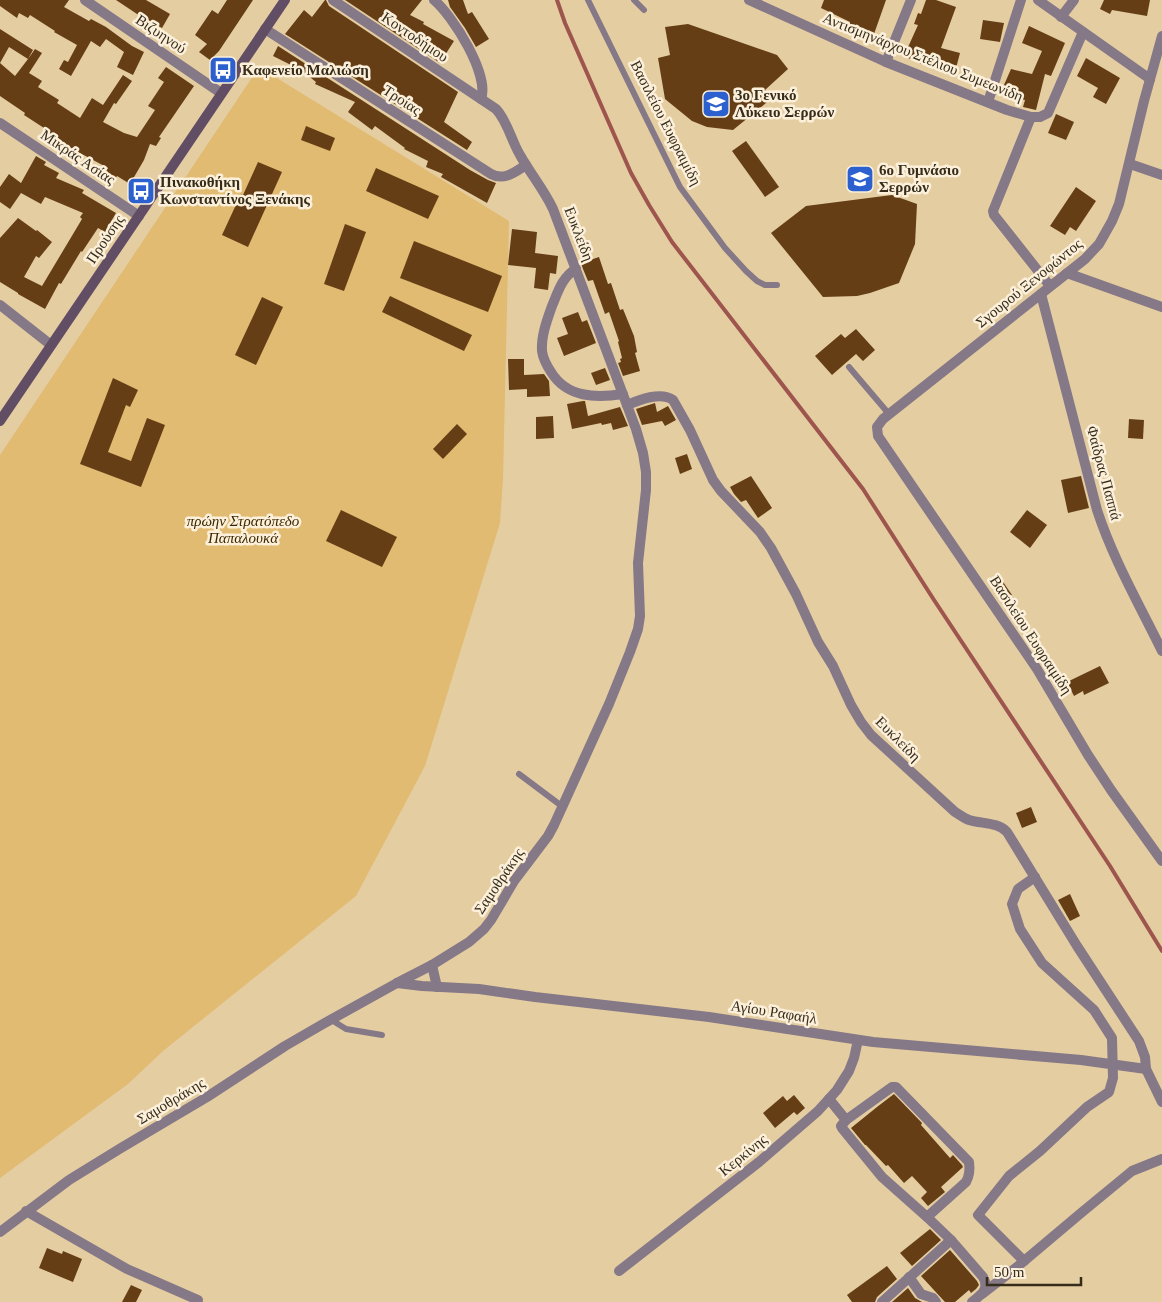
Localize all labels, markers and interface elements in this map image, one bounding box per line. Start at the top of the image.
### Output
street label: Κοντοδήμου [379,9,451,65]
street label: Αντισμηνάρχου Στέλιου Συμεωνίδη [821,9,1026,105]
street label: Βιζυηνού [133,11,189,57]
bus stop icon: Καφενείο Μαλιώση [208,55,238,85]
street label: Βασιλείου Ευφραιμίδη [628,58,704,188]
place label: Καφενείο Μαλιώση [242,62,369,78]
street label: Τροίας [380,82,424,118]
place label: 3ο Γενικό Λύκειο Σερρών [735,87,834,120]
school or university icon: 3ο Γενικό Λύκειο Σερρών [701,89,731,119]
street label: Μικράς Ασίας [38,126,118,188]
place label: 6ο Γυμνάσιο Σερρών [879,162,959,195]
school or university icon: 6ο Γυμνάσιο Σερρών [845,164,875,194]
place label: Πινακοθήκη Κωνσταντίνος Ξενάκης [160,174,311,207]
bus stop icon: Πινακοθήκη Κωνσταντίνος Ξενάκης [126,176,156,206]
street label: Ευκλείδη [561,205,597,263]
street label: Προύσης [83,212,127,266]
street label: Σγουρού Ξενοφώντος [973,235,1085,331]
street label: Φαίδρας Παππά [1084,424,1124,522]
park label: πρώην Στρατόπεδο Παπαλουκά [187,513,300,546]
street label: Βασιλείου Ευφραιμίδη [987,573,1075,697]
street label: Ευκλείδη [872,713,924,765]
street label: Σαμοθράκης [471,845,527,917]
street label: Αγίου Ραφαήλ [730,997,819,1027]
street label: Σαμοθράκης [134,1075,208,1127]
street label: Κερκίνης [716,1131,770,1179]
scale bar [987,1254,1081,1286]
text: 50 m [994,1264,1025,1280]

